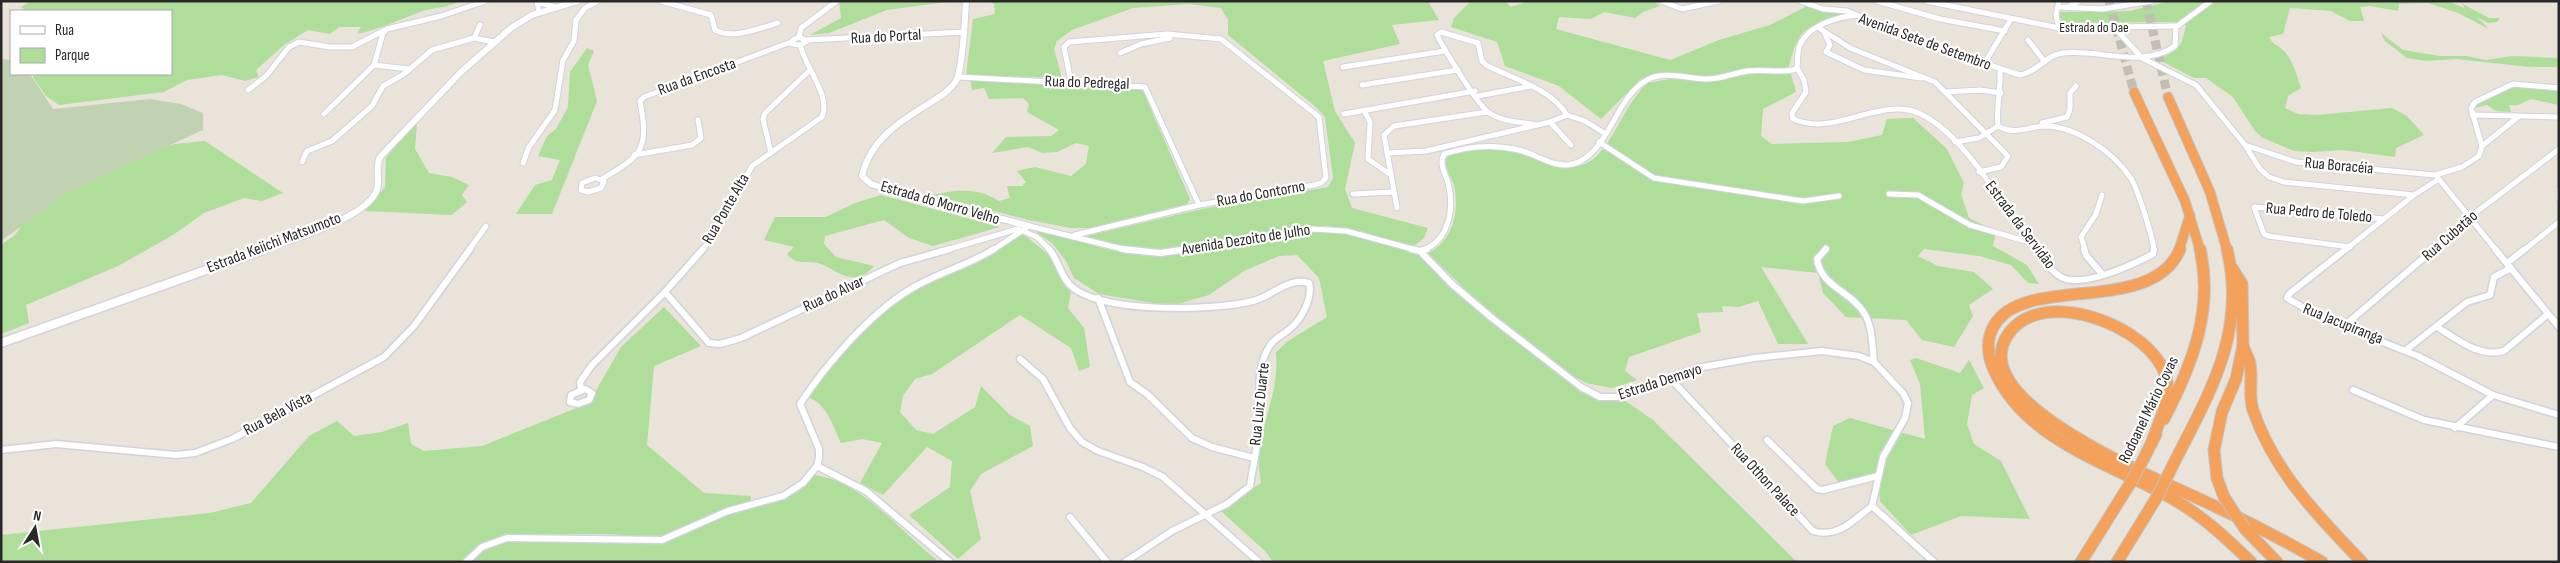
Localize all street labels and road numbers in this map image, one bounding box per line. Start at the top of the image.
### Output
street label: Avenida Sete de Setembro [1855,9,1994,75]
street label: Estrada do Dae [2059,19,2129,36]
street label: Rua do Portal [850,26,922,48]
street label: Rua da Encosta [656,54,738,100]
street label: Rua do Pedregal [1044,72,1130,94]
street label: Rua Boracéia [2304,154,2374,178]
street label: Rua Ponte Alta [698,171,754,247]
street label: Estrada do Morro Velho [878,177,1002,229]
street label: Rua do Contorno [1215,177,1307,211]
street label: Estrada da Servidão [1981,177,2059,273]
street label: Rua Pedro de Toledo [2265,199,2373,227]
street label: Rua Cubatão [2418,207,2482,265]
street label: Estrada Keiichi Matsumoto [204,209,344,277]
street label: Avenida Dezoito de Julho [1179,220,1312,260]
street label: Rua do Alvar [800,271,868,316]
street label: Rua Jacupiranga [2300,299,2386,349]
street label: Rodoanel Mário Covas [2115,353,2183,467]
street label: Estrada Demayo [1616,360,1704,404]
street label: Rua Luiz Duarte [1246,362,1274,446]
street label: Rua Bela Vista [240,388,316,440]
street label: Rua Othon Palace [1726,439,1804,521]

